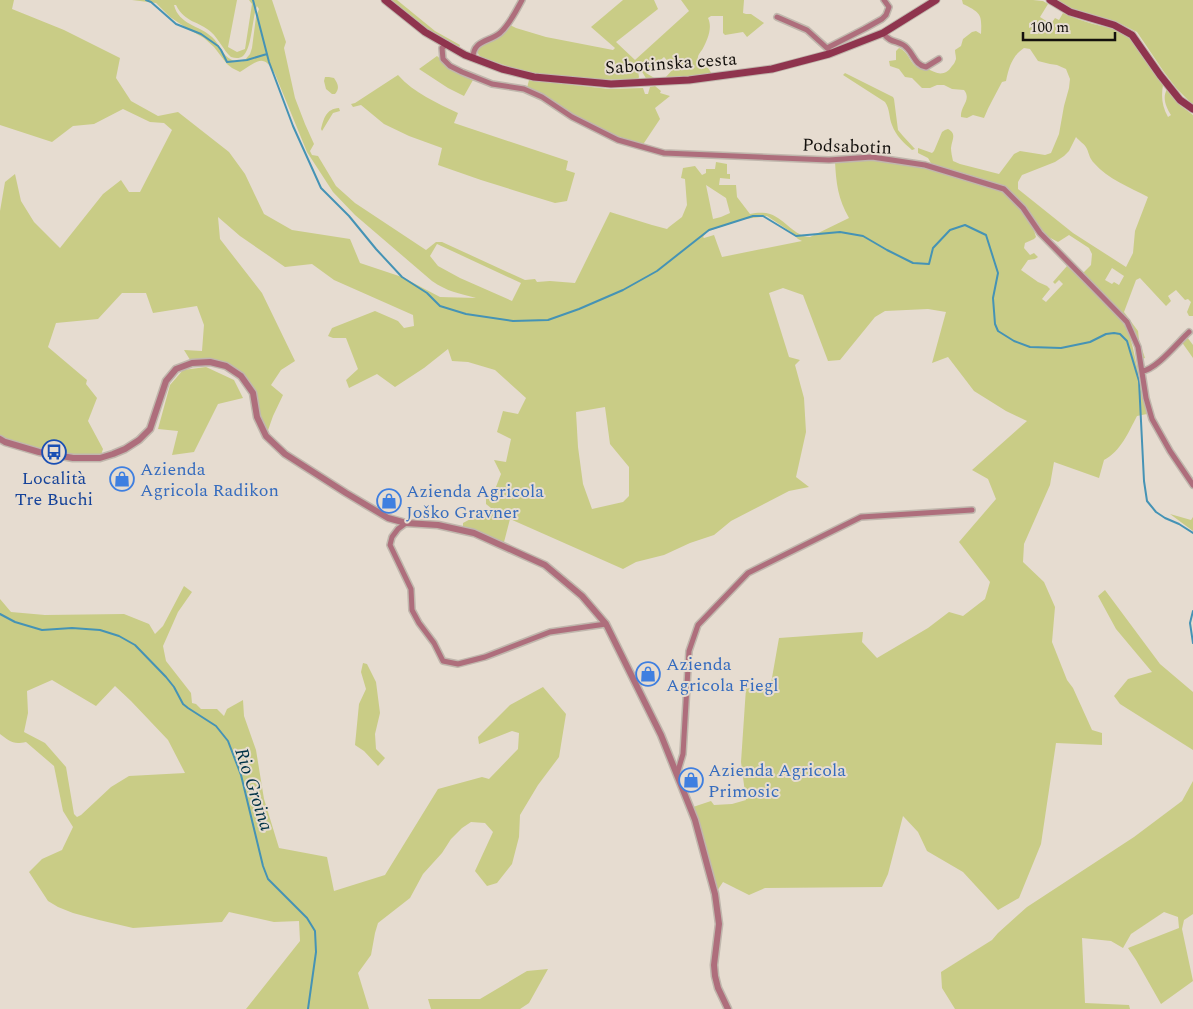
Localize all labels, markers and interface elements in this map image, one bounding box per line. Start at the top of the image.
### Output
scale bar [1023,10,1116,42]
text: 100 m [1030,16,1069,39]
street label: Sabotinska cesta [604,45,738,82]
street label: Podsabotin [802,131,892,162]
bus stop icon: Località Tre Buchi [41,439,67,465]
place label: Azienda Agricola Radikon [140,456,279,504]
place label: Località Tre Buchi [15,465,93,513]
shop icon: Azienda Agricola Radikon [109,466,135,492]
place label: Azienda Agricola Joško Gravner [406,478,544,526]
shop icon: Azienda Agricola Joško Gravner [376,488,402,514]
place label: Azienda Agricola Fiegl [666,651,779,699]
shop icon: Azienda Agricola Fiegl [635,661,661,687]
water label: Rio Groina [226,744,281,835]
place label: Azienda Agricola Primosic [708,757,846,805]
shop icon: Azienda Agricola Primosic [678,767,704,793]

